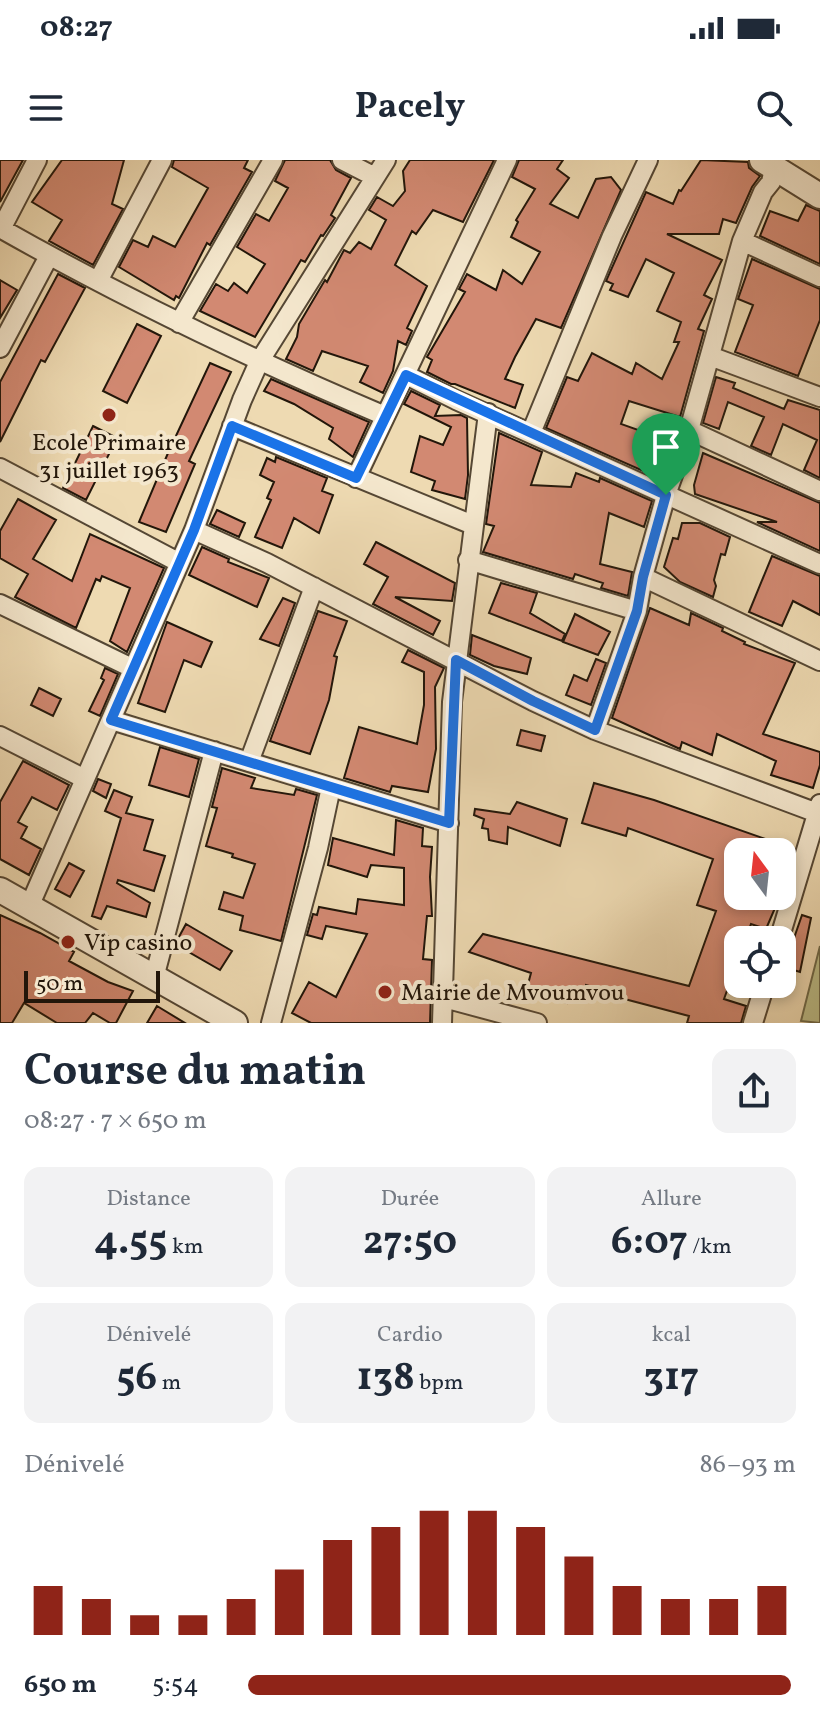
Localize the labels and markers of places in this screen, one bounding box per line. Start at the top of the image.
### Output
marker: Ecole Primaire 31 juillet 1963 [100,406,118,424]
pin [632,413,700,495]
place label: Ecole Primaire 31 juillet 1963 [32,427,186,489]
place label: Vip casino [84,927,192,961]
marker: Vip casino [59,933,77,951]
place label: Mairie de Mvoumvou [401,977,625,1011]
marker: Mairie de Mvoumvou [376,983,394,1001]

